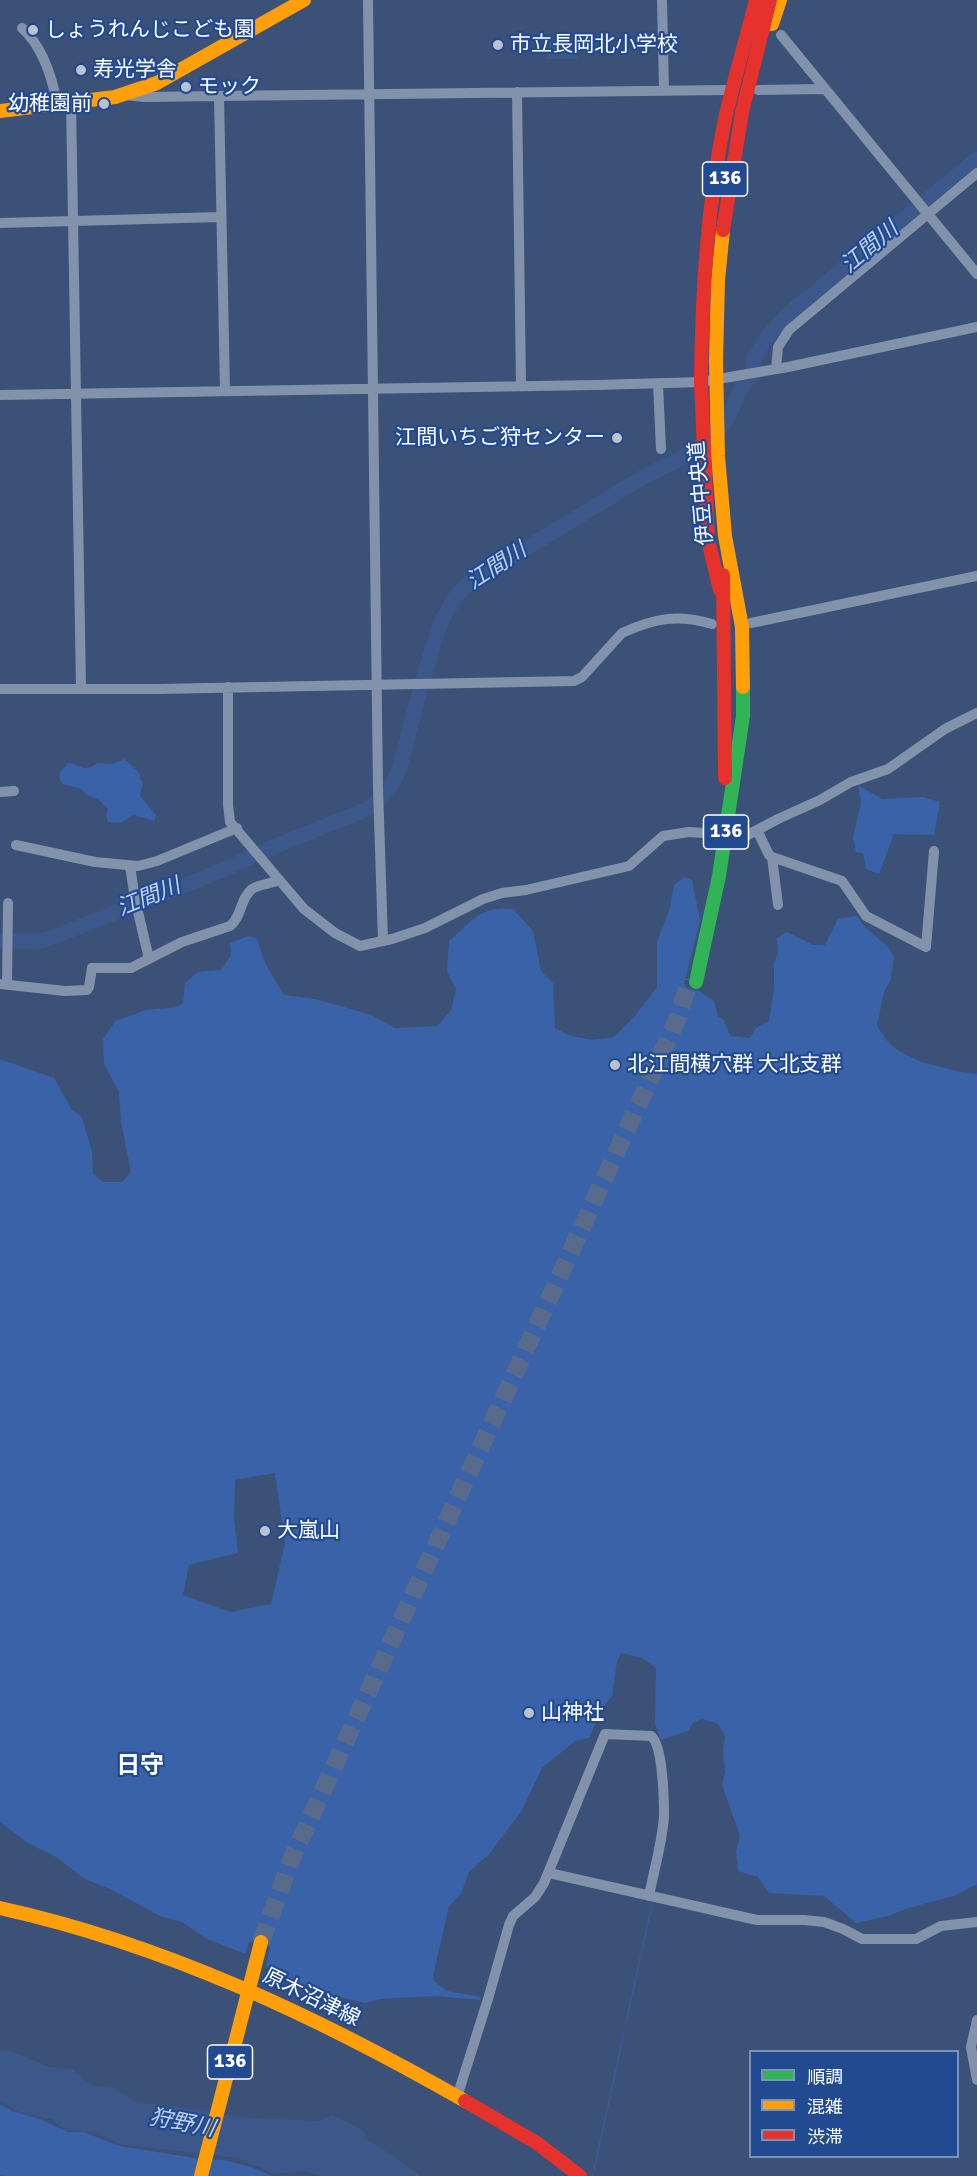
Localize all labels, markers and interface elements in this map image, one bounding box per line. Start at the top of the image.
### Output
place label: しょうれんじこども園 [45,17,255,43]
marker: しょうれんじこども園 [26,23,40,37]
place label: 市立長岡北小学校 [510,32,678,58]
marker: 市立長岡北小学校 [491,38,505,52]
place label: 寿光学舎 [93,57,177,83]
marker: 寿光学舎 [74,63,88,77]
place label: モック [198,74,261,100]
marker: モック [179,80,193,94]
place label: 幼稚園前 [8,91,92,117]
marker: 幼稚園前 [97,97,111,111]
road number: 136 [702,162,748,196]
water label: 江間川 [836,217,904,279]
place label: 江間いちご狩センター [395,425,605,451]
marker: 江間いちご狩センター [610,431,624,445]
street label: 伊豆中央道 [685,440,719,546]
water label: 江間川 [462,538,532,596]
road number: 136 [704,815,748,849]
water label: 江間川 [113,873,185,923]
place label: 北江間横穴群 大北支群 [627,1052,842,1078]
marker: 北江間横穴群 大北支群 [608,1058,622,1072]
place label: 大嵐山 [277,1518,340,1544]
marker: 大嵐山 [258,1524,272,1538]
place label: 山神社 [541,1700,604,1726]
marker: 山神社 [522,1706,536,1720]
district label: 日守 [116,1753,164,1781]
street label: 原木沼津線 [258,1964,364,2032]
road number: 136 [208,2045,252,2079]
legend [749,2050,959,2158]
text: 順調 [807,2066,843,2088]
text: 混雑 [807,2096,843,2118]
water label: 狩野川 [147,2105,217,2143]
text: 渋滞 [807,2126,843,2148]

